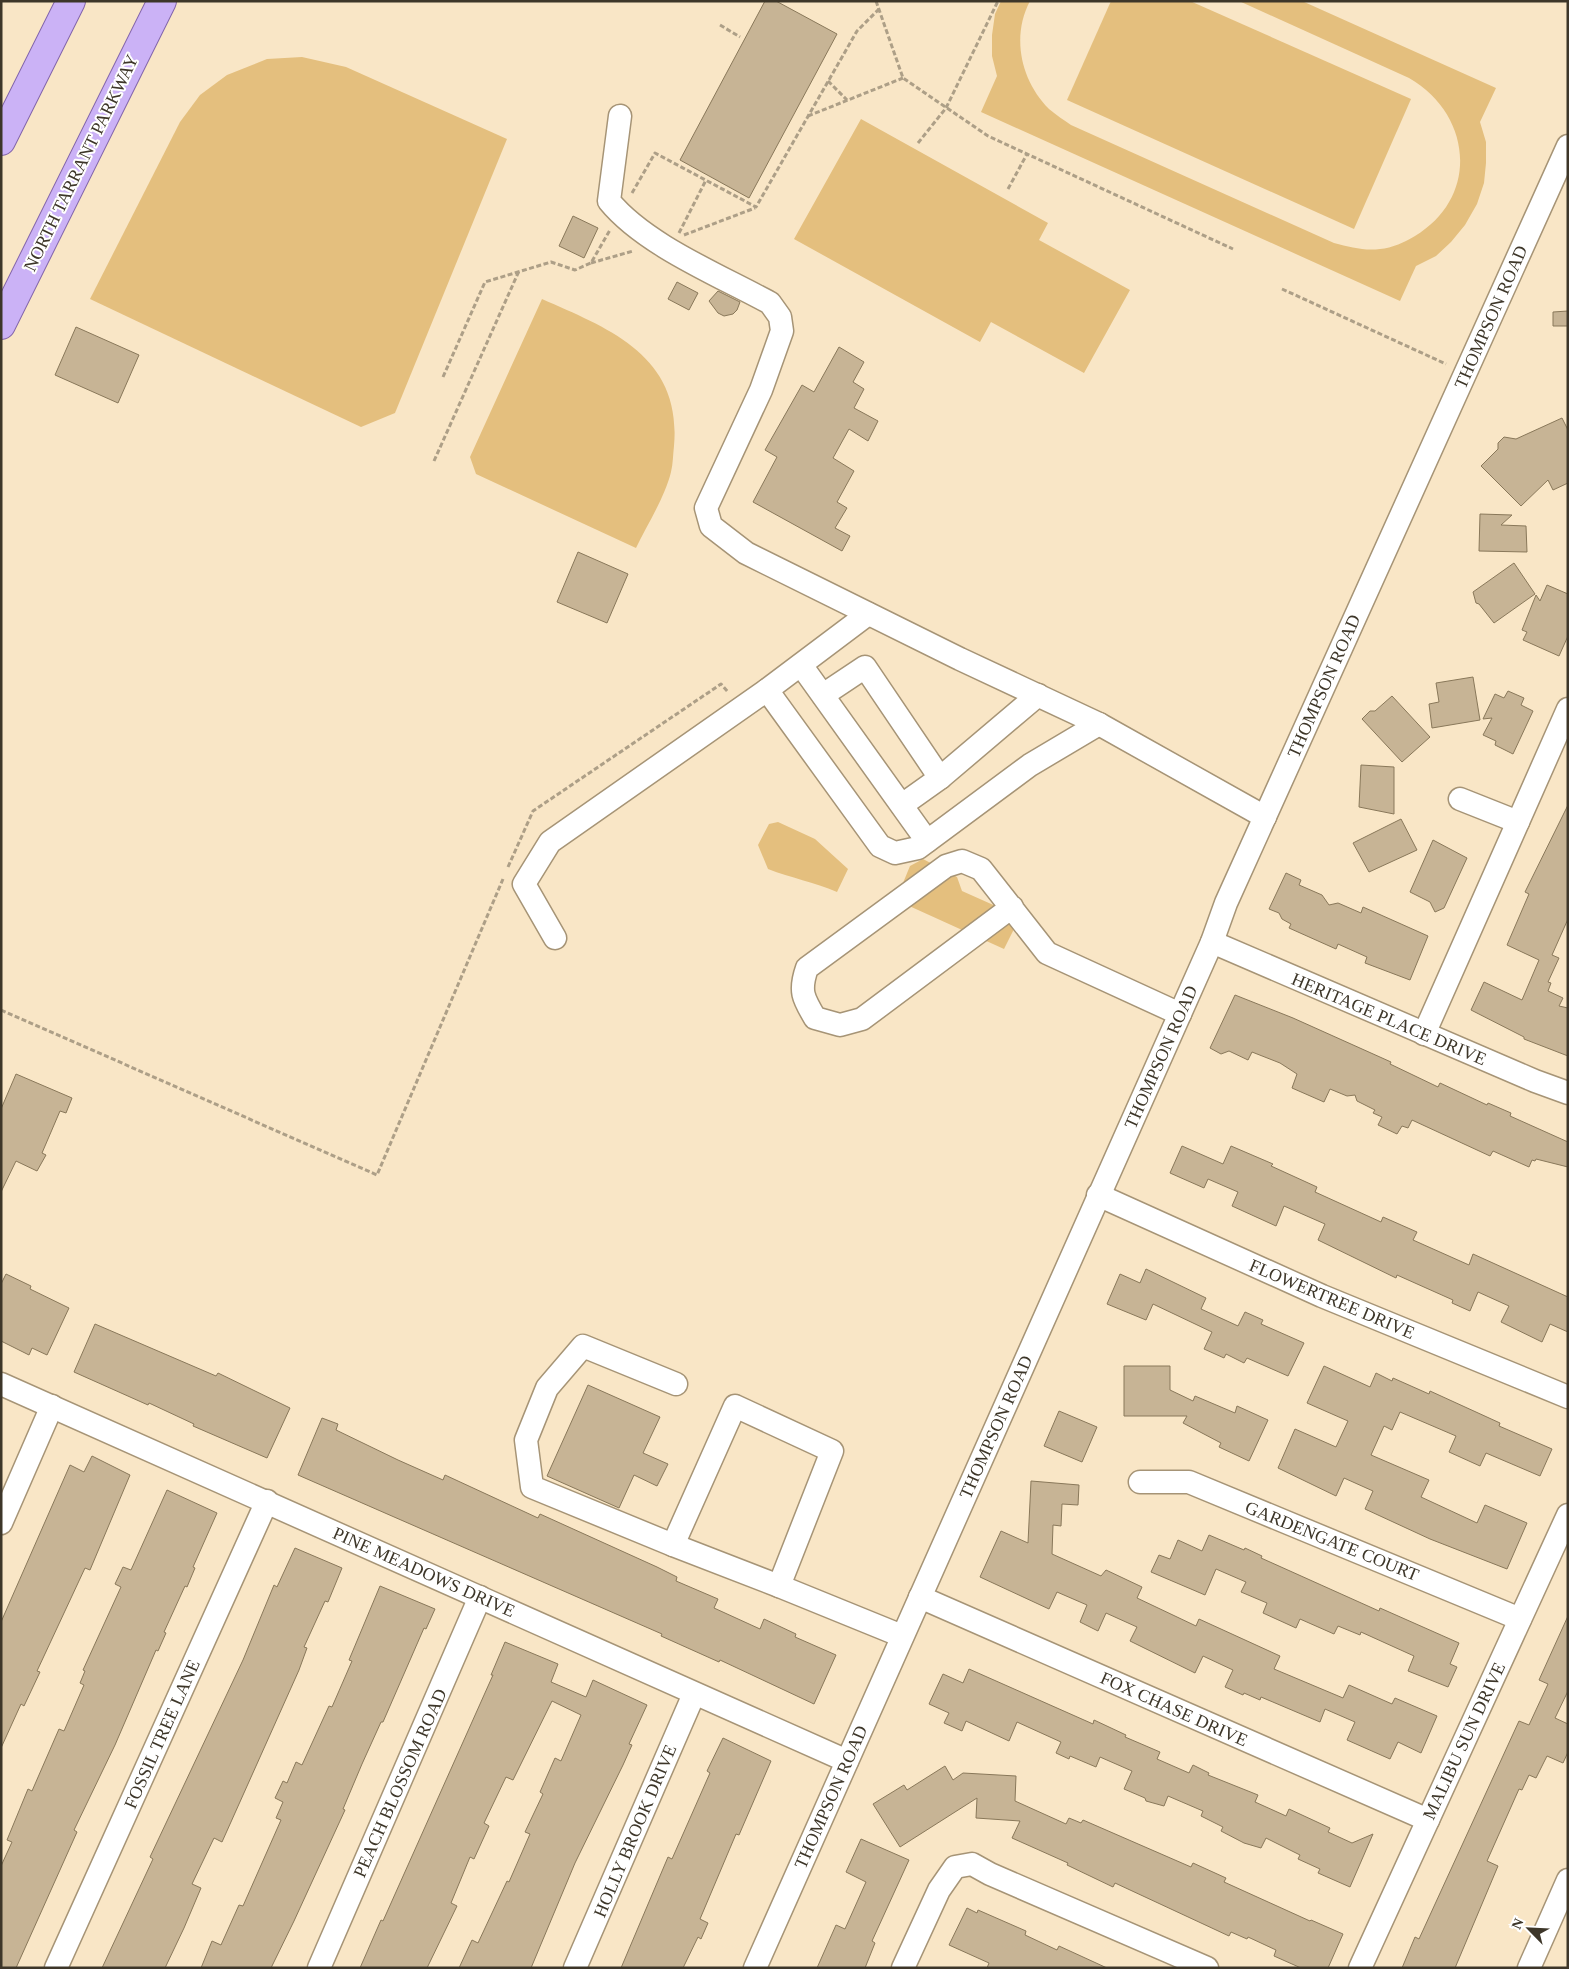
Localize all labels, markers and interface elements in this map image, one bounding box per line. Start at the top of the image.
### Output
street label: NORTH TARRANT PARKWAY [20,51,142,275]
street label: THOMPSON ROAD [1450,242,1532,392]
street label: THOMPSON ROAD [1283,611,1365,761]
street label: HERITAGE PLACE DRIVE [1289,969,1489,1069]
street label: THOMPSON ROAD [1120,982,1202,1132]
street label: FLOWERTREE DRIVE [1246,1255,1418,1343]
street label: THOMPSON ROAD [955,1352,1037,1502]
street label: GARDENGATE COURT [1242,1497,1422,1585]
street label: PINE MEADOWS DRIVE [330,1523,518,1621]
street label: FOSSIL TREE LANE [120,1656,204,1812]
street label: MALIBU SUN DRIVE [1419,1659,1509,1823]
street label: FOX CHASE DRIVE [1097,1668,1251,1750]
street label: PEACH BLOSSOM ROAD [349,1686,451,1880]
street label: THOMPSON ROAD [790,1722,872,1872]
street label: HOLLY BROOK DRIVE [590,1742,680,1920]
north arrow [1504,1904,1554,1954]
text: N [1509,1916,1526,1932]

